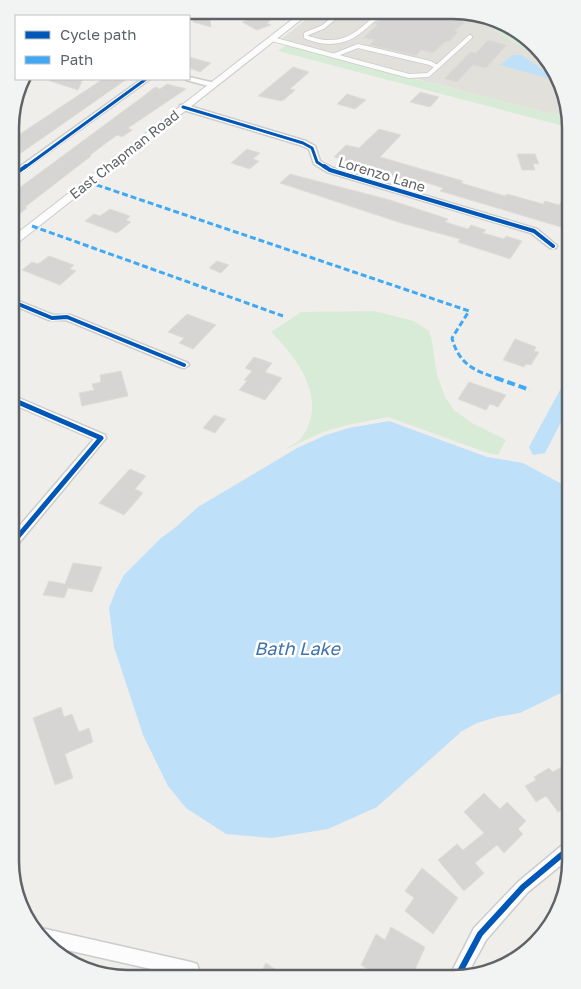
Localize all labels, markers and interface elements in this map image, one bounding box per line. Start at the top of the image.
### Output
legend [15,15,190,80]
text: Cycle path [60,25,136,43]
text: Path [60,50,93,68]
street label: East Chapman Road [66,106,182,202]
street label: Lorenzo Lane [336,153,428,195]
water label: Bath Lake [254,637,341,659]

